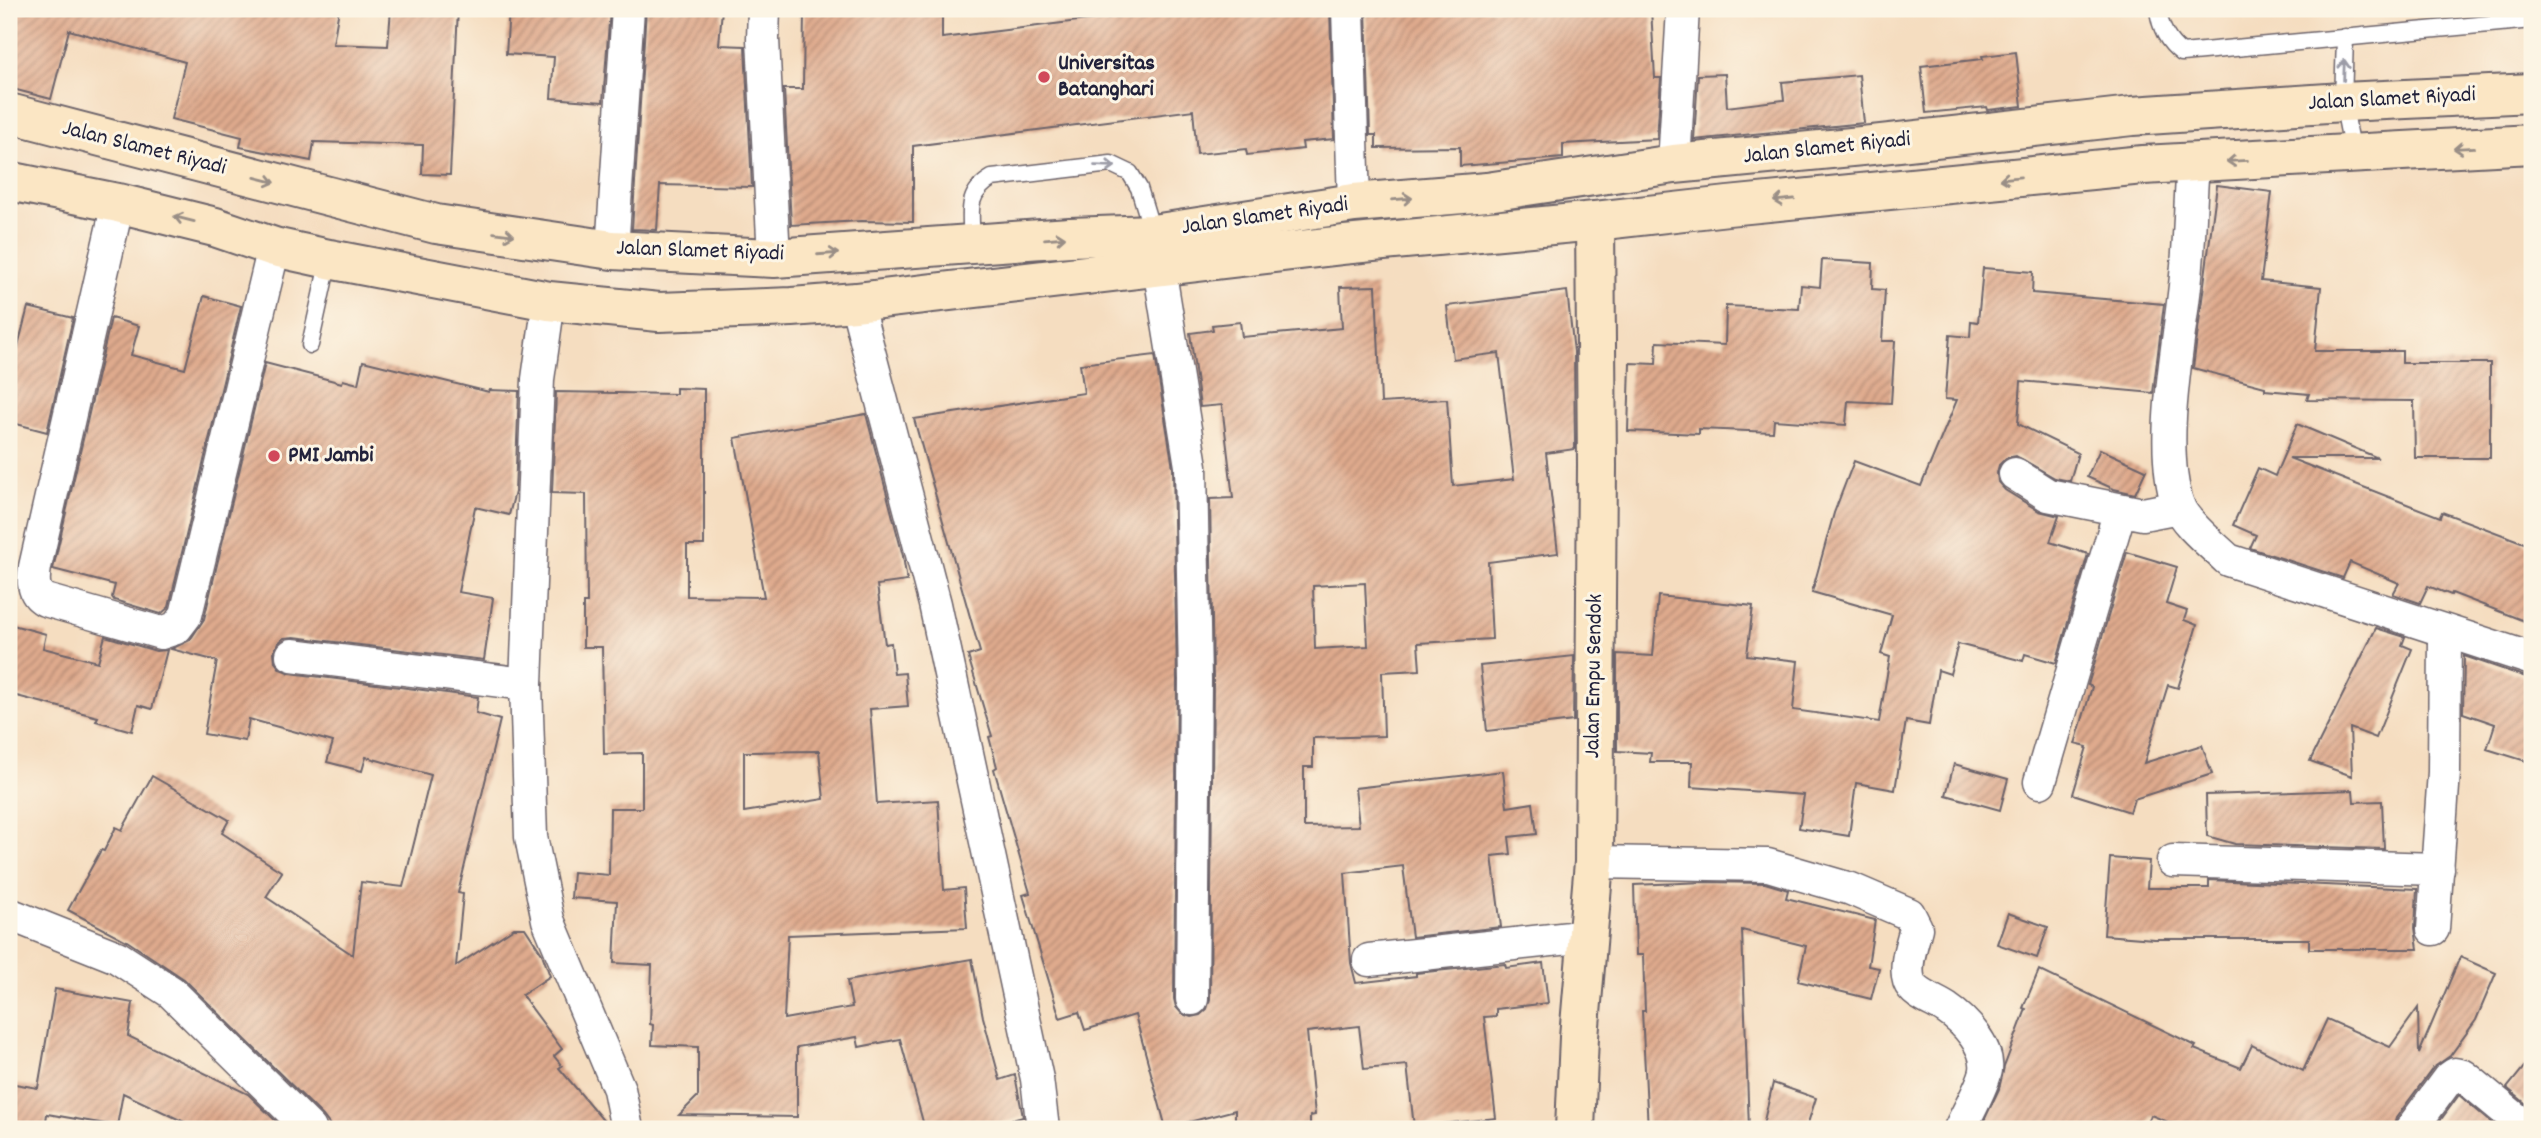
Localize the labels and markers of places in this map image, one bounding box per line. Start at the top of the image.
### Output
place label: Universitas Batanghari [1058,48,1155,107]
marker: Universitas Batanghari [1036,69,1052,85]
place label: PMI Jambi [288,440,374,473]
marker: PMI Jambi [266,448,282,464]

